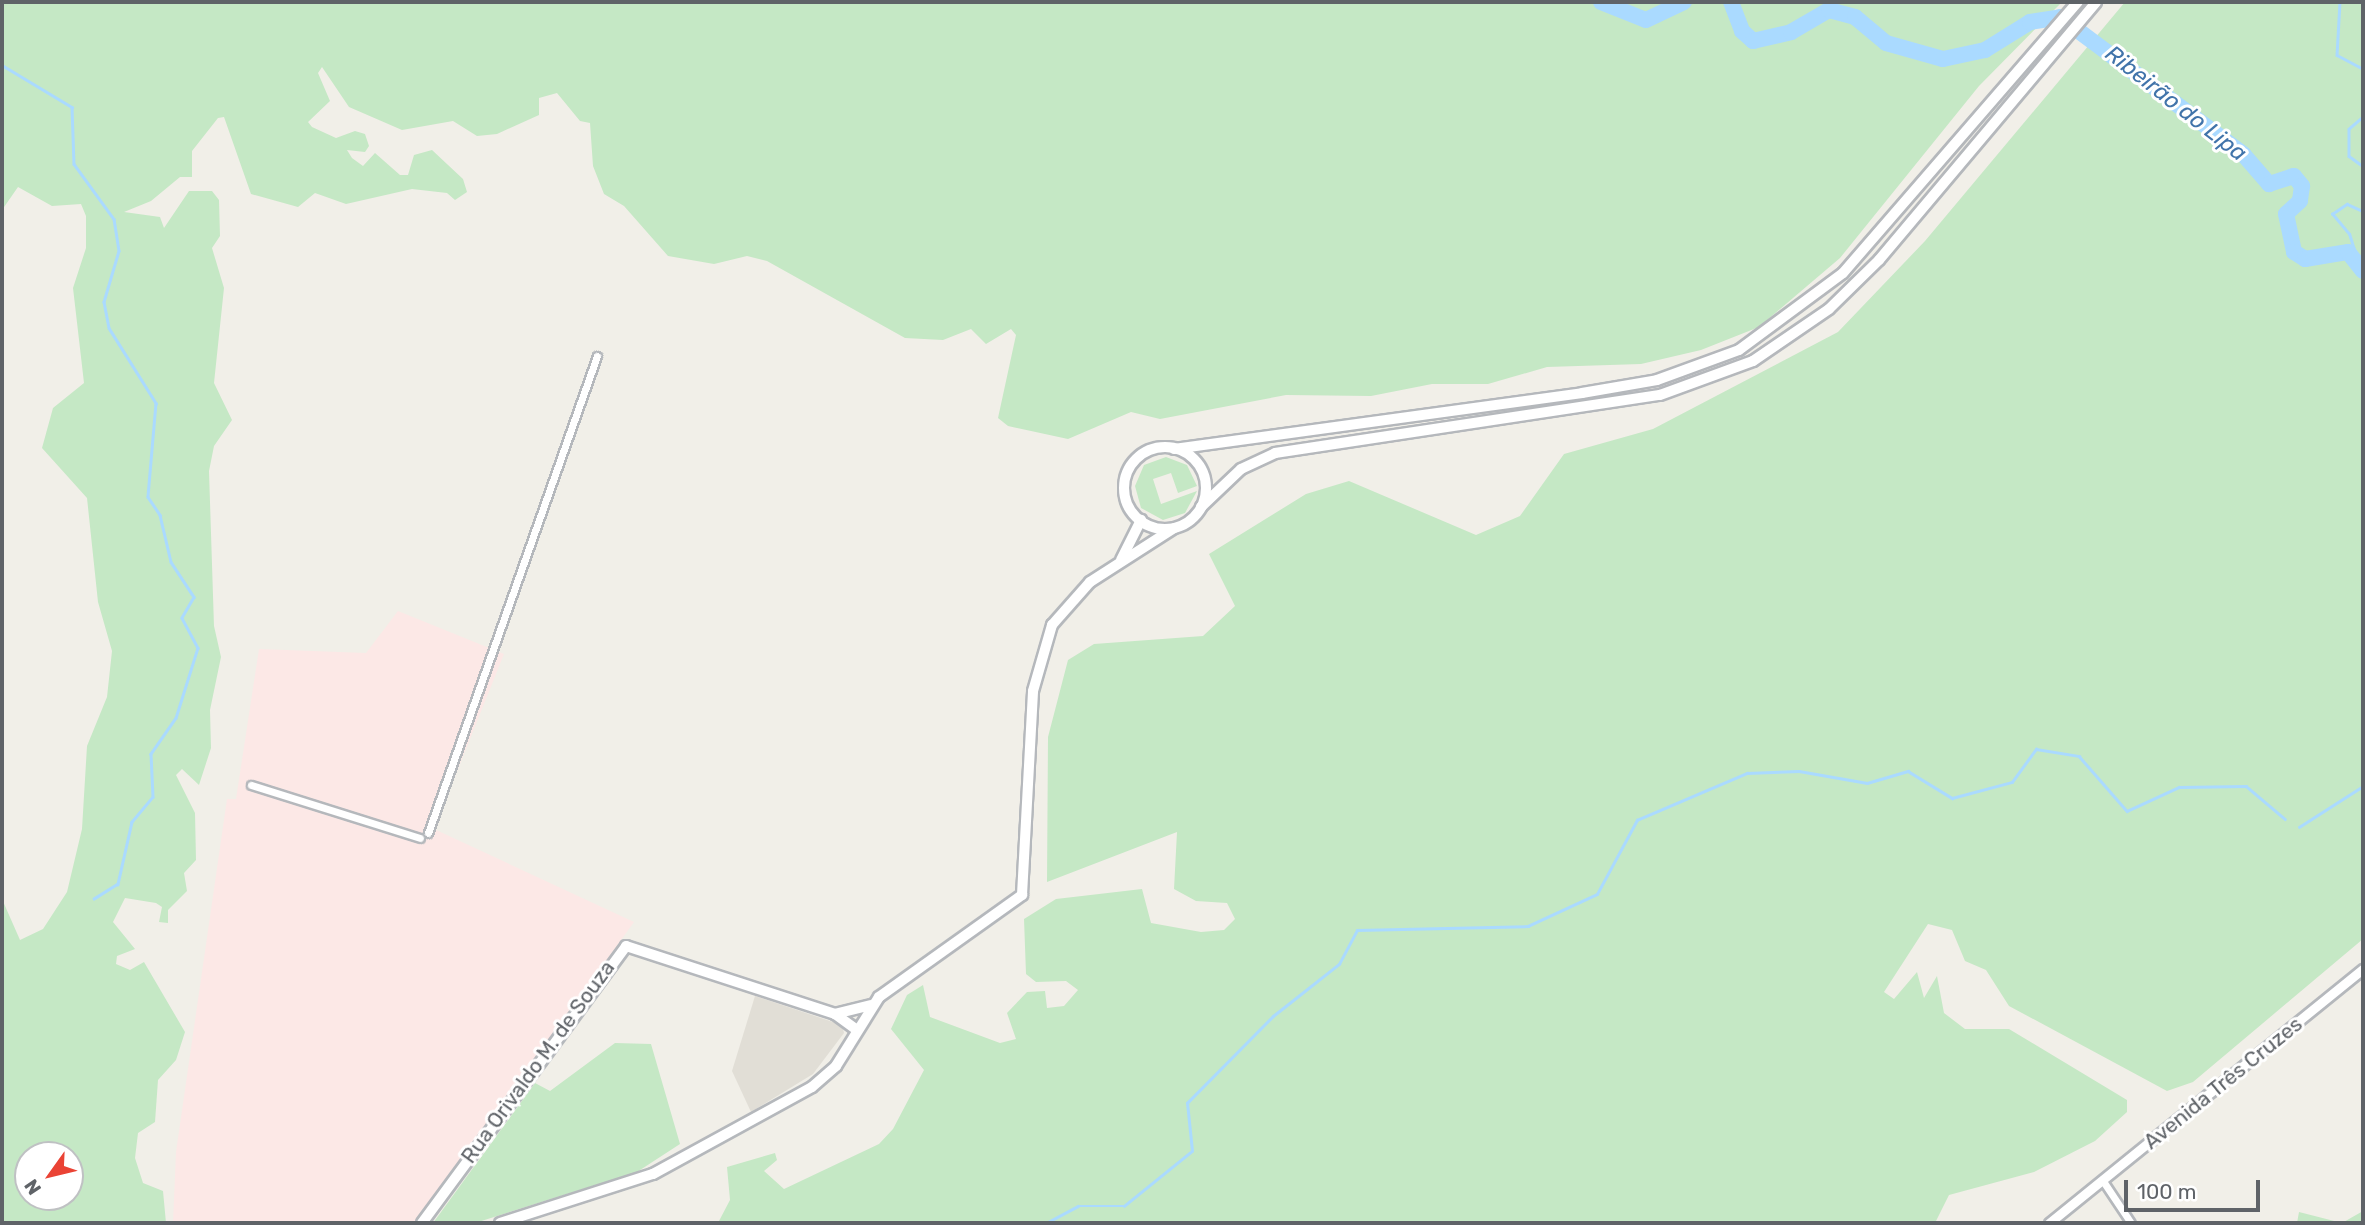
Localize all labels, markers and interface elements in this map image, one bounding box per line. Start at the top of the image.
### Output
water label: Ribeirão do Lipa [2100,39,2252,167]
street label: Rua Orivaldo M. de Souza [456,956,620,1168]
street label: Avenida Três Cruzes [2139,1011,2307,1155]
north arrow [14,1141,84,1211]
scale bar [2127,1166,2264,1210]
text: N [19,1175,46,1199]
text: 100 m [2137,1179,2196,1204]

